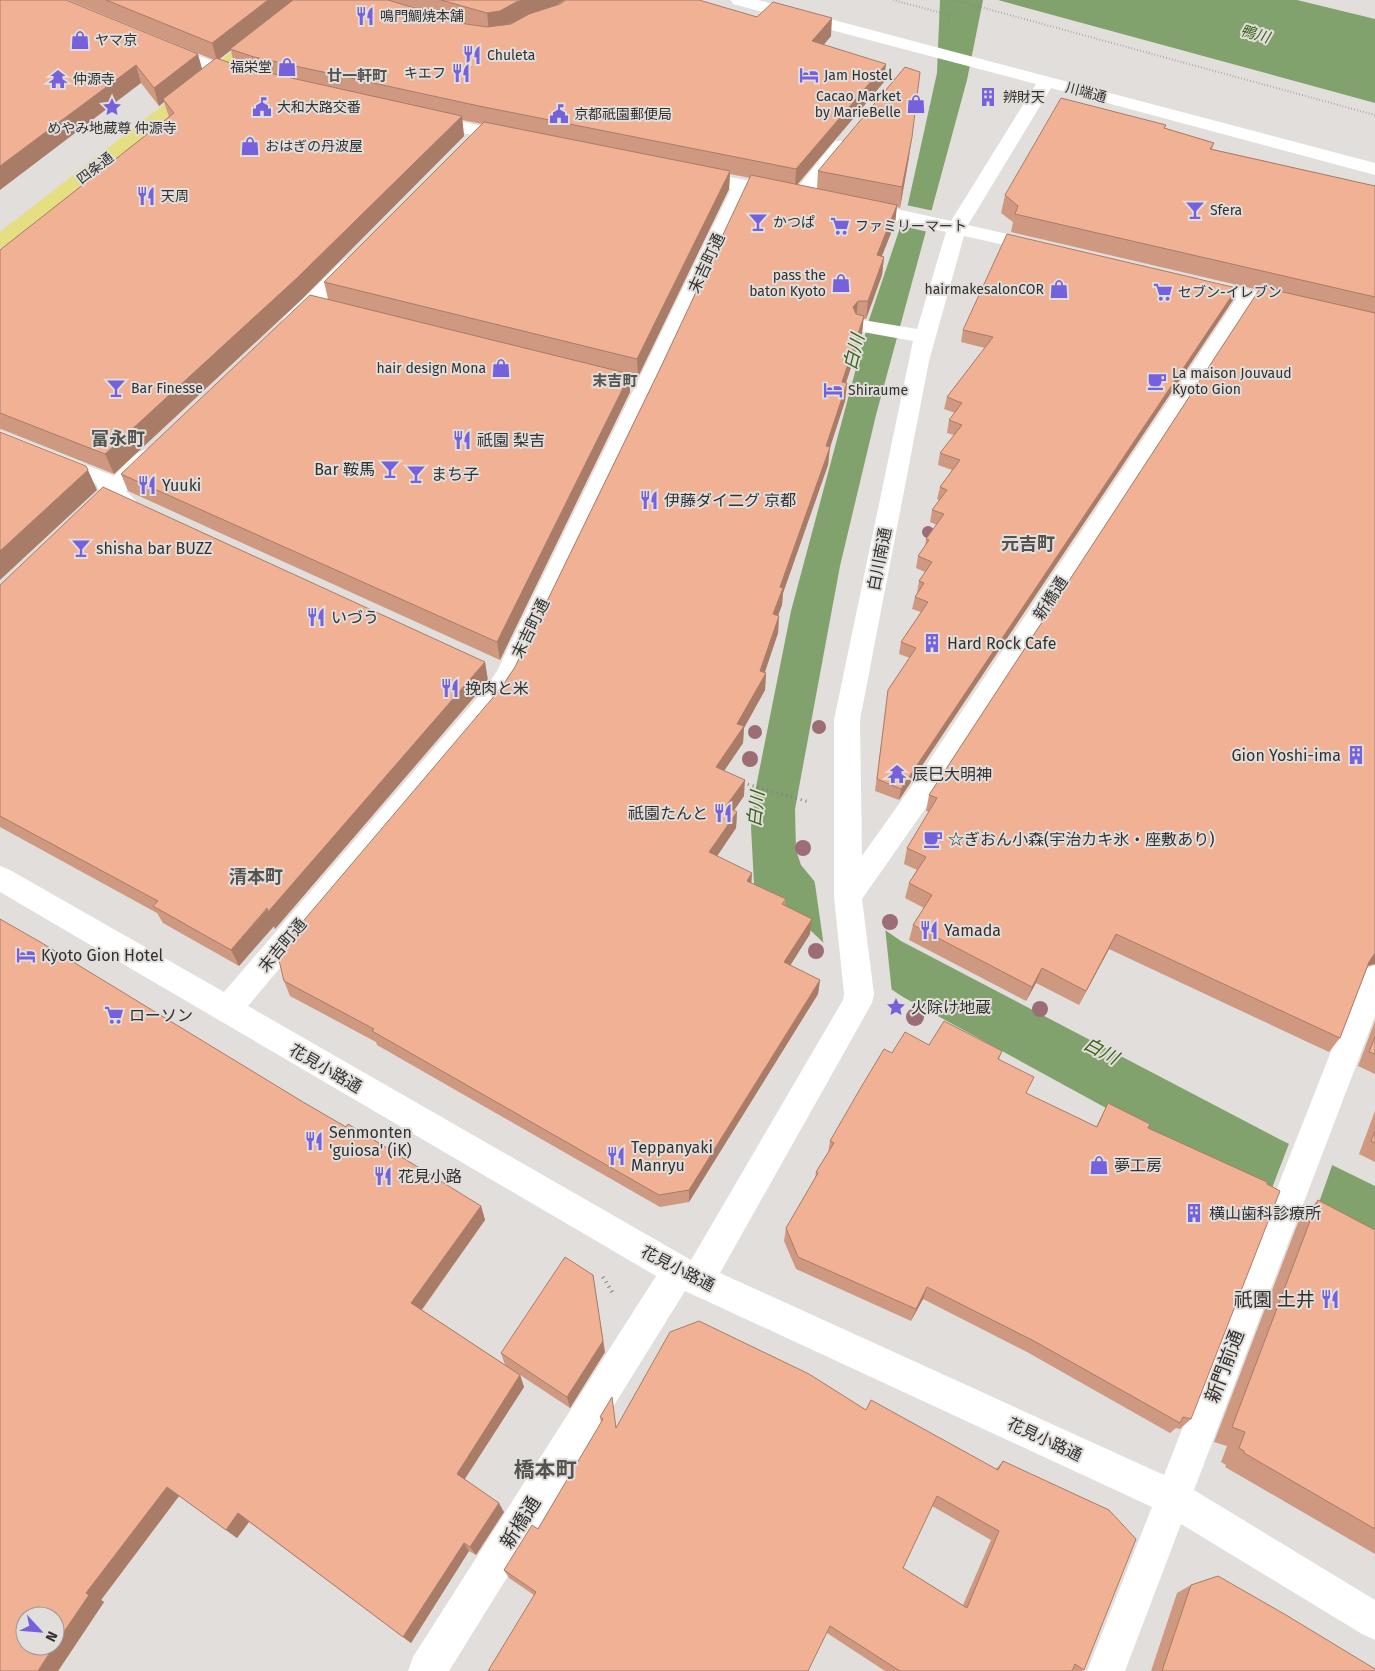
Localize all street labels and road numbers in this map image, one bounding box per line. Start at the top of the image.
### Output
street label: 川端通 [1063,79,1108,106]
street label: 四条通 [74,149,117,188]
street label: 末吉町通 [684,230,729,296]
street label: 白川南通 [864,526,895,592]
street label: 新橋通 [1029,573,1071,624]
street label: 末吉町通 [508,595,553,661]
street label: 末吉町通 [255,915,310,976]
street label: 花見小路通 [286,1040,365,1097]
street label: 花見小路通 [638,1242,718,1295]
street label: 新門前通 [1200,1327,1249,1406]
street label: 花見小路通 [1005,1414,1085,1465]
street label: 新橋通 [496,1492,545,1553]

